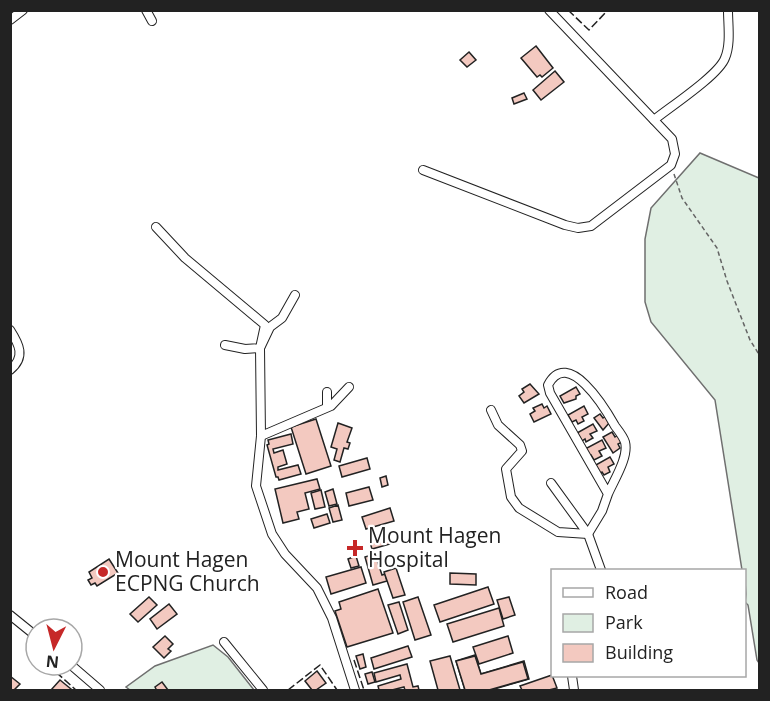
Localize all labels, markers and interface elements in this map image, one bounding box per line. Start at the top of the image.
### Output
place label: Mount Hagen Hospital [368,521,501,573]
marker: Mount Hagen Hospital [346,539,364,557]
place label: Mount Hagen ECPNG Church [115,545,260,597]
marker: Mount Hagen ECPNG Church [96,565,110,579]
legend [551,569,746,677]
text: Road [605,580,648,604]
text: Park [605,610,643,634]
north arrow [24,617,84,677]
text: Building [605,640,673,664]
text: N [45,650,60,674]

